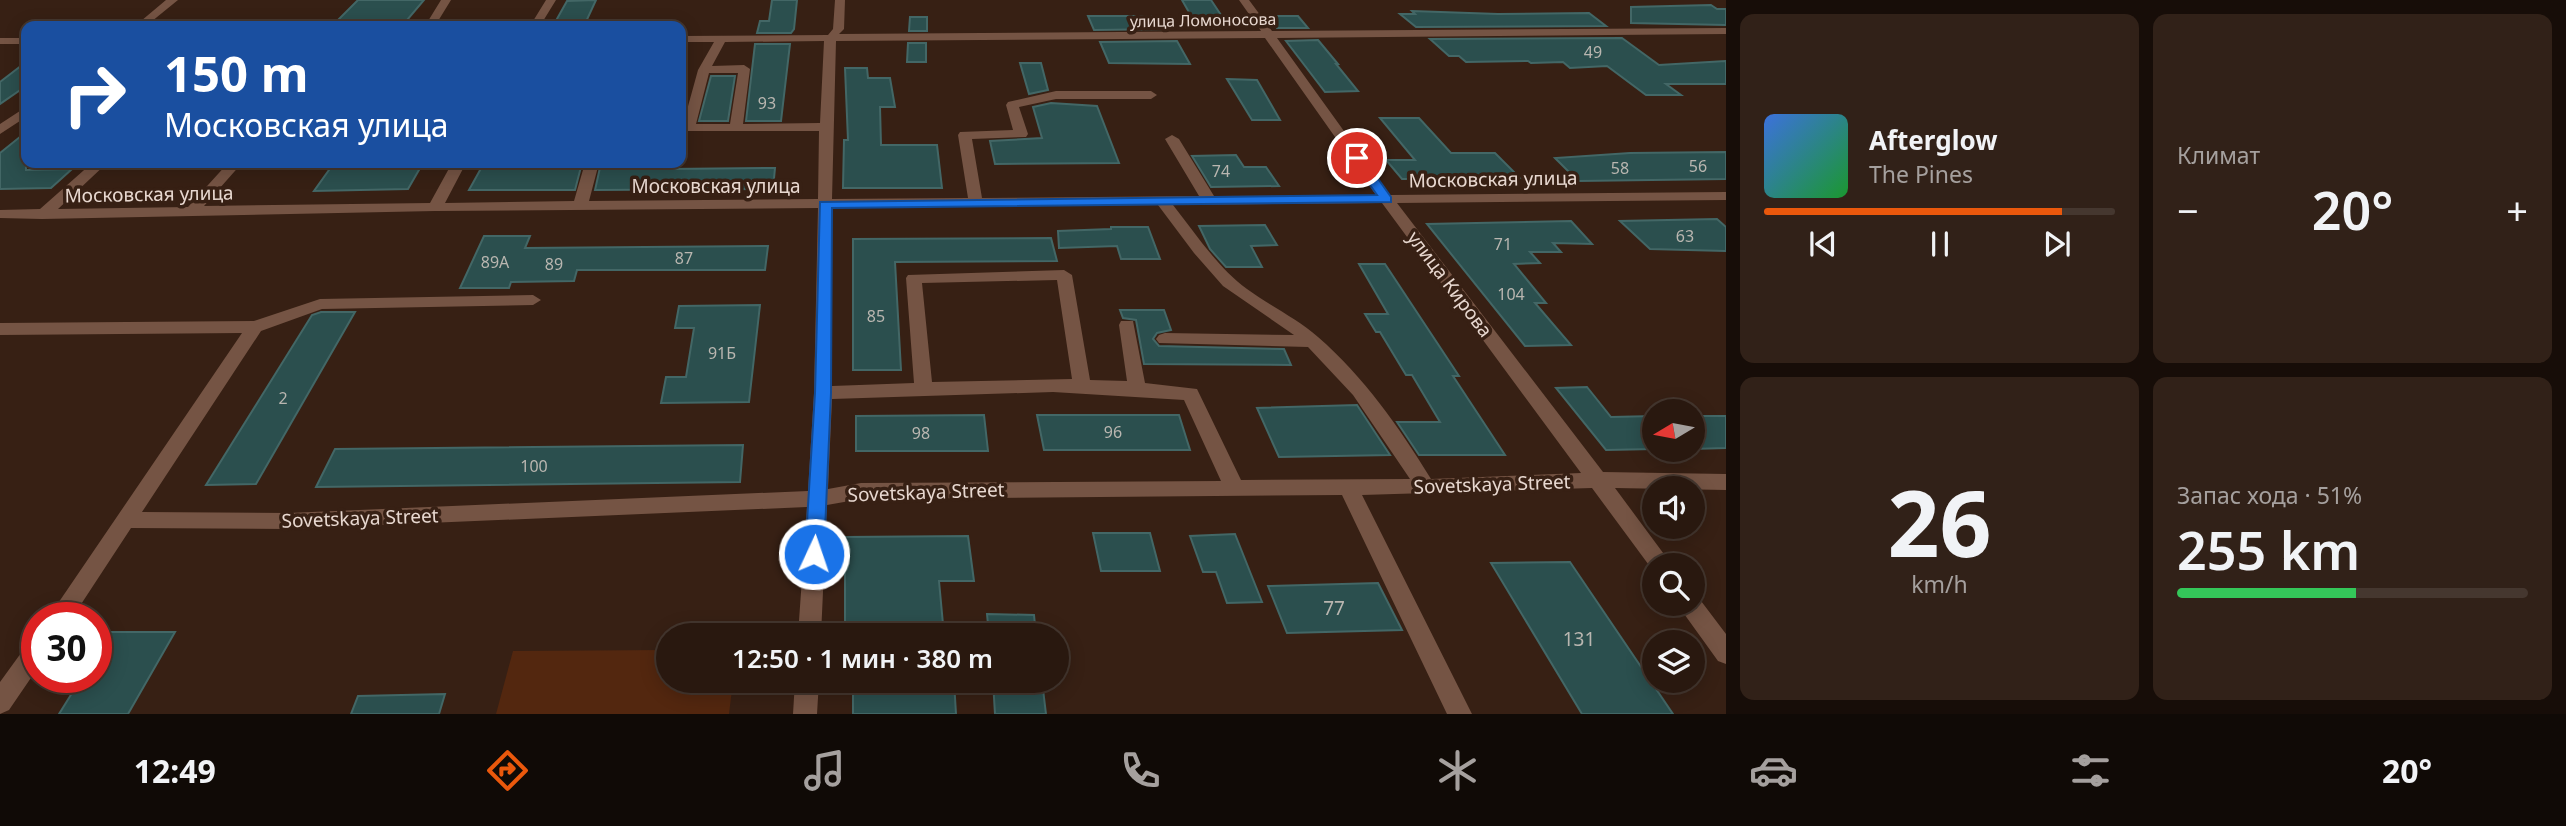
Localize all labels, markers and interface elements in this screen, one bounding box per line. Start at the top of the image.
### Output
street label: улица Ломоносова [1130,8,1276,32]
text: 150 m [164,40,309,106]
house number: 49 [1584,41,1602,63]
icon: right [49,49,140,140]
house number: 93 [758,92,776,114]
text: Московская улица [164,103,449,146]
text: Afterglow [1869,122,1997,158]
pin [1327,128,1387,188]
icon: arrive [1338,139,1376,177]
text: Климат [2177,139,2260,171]
house number: 56 [1689,155,1707,177]
house number: 58 [1611,157,1629,179]
text: The Pines [1869,158,1973,190]
house number: 74 [1212,160,1230,182]
street label: Московская улица [1408,165,1578,193]
street label: Московская улица [631,173,801,199]
text: 20° [2312,174,2393,245]
street label: Московская улица [64,180,234,208]
text: − [2177,184,2199,236]
text: + [2506,184,2528,236]
house number: 63 [1676,225,1694,247]
icon: previous [1804,225,1842,263]
icon: pause [1921,225,1959,263]
icon: next [2038,225,2076,263]
street label: улица Кирова [1402,226,1498,342]
house number: 71 [1494,233,1512,255]
house number: 87 [675,247,693,269]
house number: 89А [481,251,510,273]
house number: 89 [545,253,563,275]
house number: 104 [1497,283,1525,305]
house number: 85 [867,305,885,327]
house number: 91Б [708,342,736,364]
house number: 2 [278,387,288,409]
north arrow [1642,399,1704,462]
map controls [1642,399,1705,693]
house number: 96 [1104,421,1122,443]
house number: 98 [912,422,930,444]
house number: 100 [520,455,548,477]
text: 26 [1887,460,1992,584]
street label: Sovetskaya Street [1413,468,1571,500]
street label: Sovetskaya Street [847,476,1005,508]
button: sound [1642,476,1705,539]
text: Запас хода · 51% [2177,479,2362,511]
street label: Sovetskaya Street [281,502,439,534]
text: 255 km [2177,514,2360,585]
position arrow [777,517,851,591]
button: search [1642,553,1705,616]
text: km/h [1911,568,1968,600]
house number: 77 [1323,595,1345,621]
speed limit sign: 30 [21,602,112,693]
house number: 131 [1563,626,1595,652]
button: layers [1642,630,1705,693]
text: 12:50 · 1 мин · 380 m [732,640,993,676]
icon: directions [483,746,532,795]
icon: music [800,746,849,795]
icon: phone [1116,746,1165,795]
icon: climate [1433,746,1482,795]
icon: car [1749,746,1798,795]
icon: filters [2066,746,2115,795]
text: 12:49 [134,749,216,792]
text: 20° [2382,749,2432,792]

